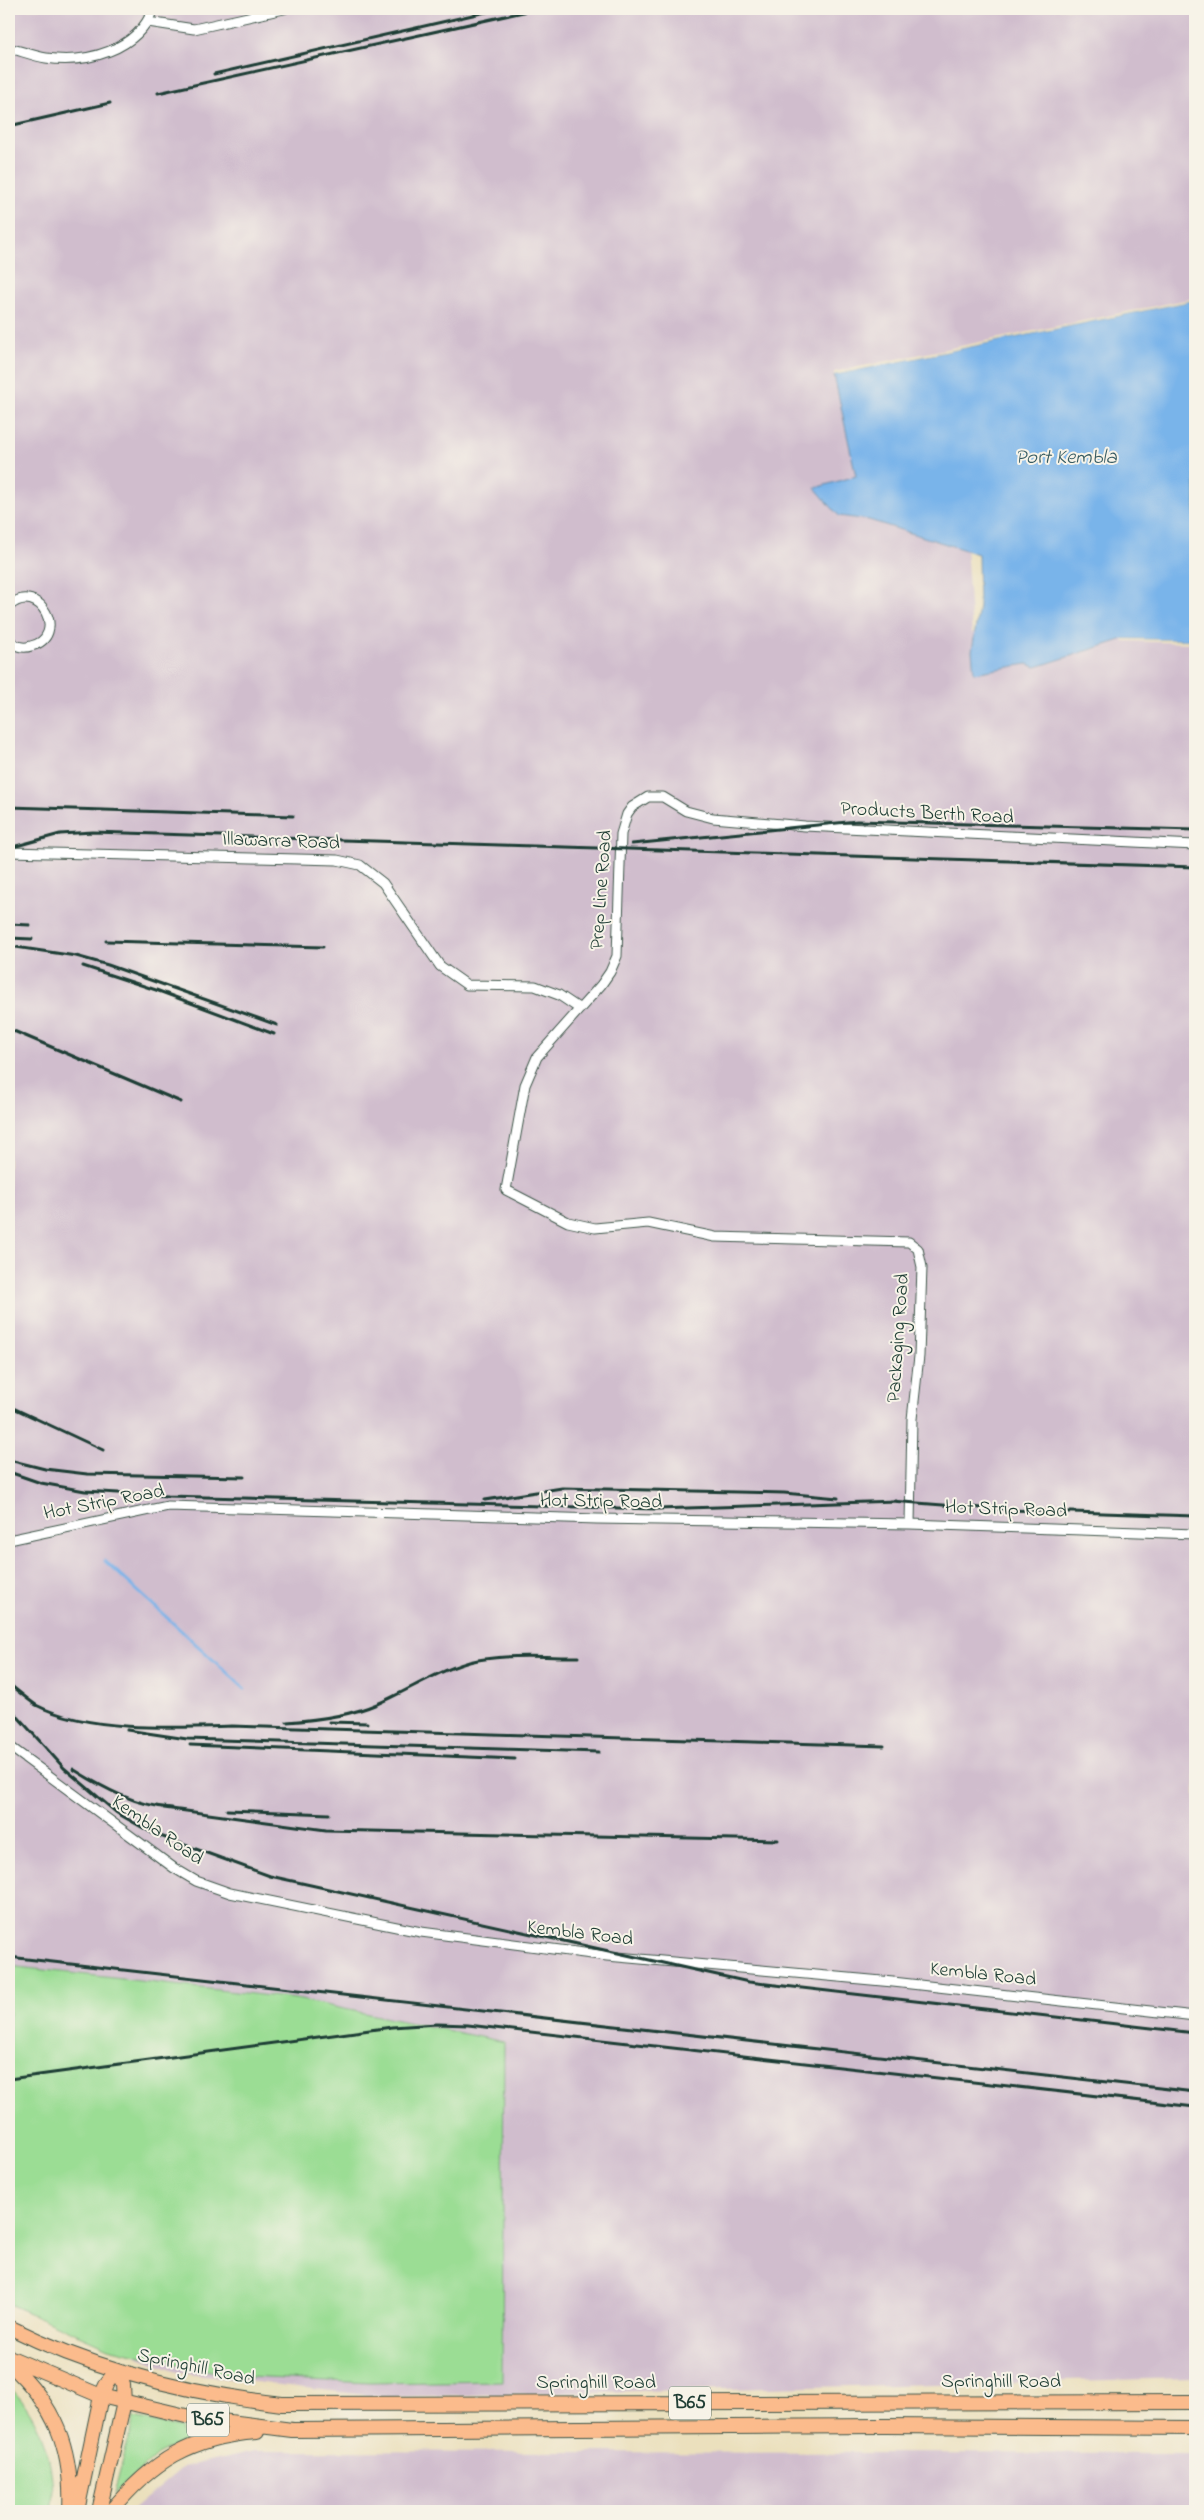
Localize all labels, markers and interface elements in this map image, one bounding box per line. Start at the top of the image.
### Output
water label: Port Kembla [1015,443,1118,473]
street label: Products Berth Road [839,795,1015,833]
street label: Illawarra Road [222,825,340,859]
street label: Prep Line Road [583,829,621,951]
street label: Packaging Road [880,1272,919,1404]
street label: Hot Strip Road [41,1477,167,1529]
street label: Hot Strip Road [540,1486,662,1518]
street label: Hot Strip Road [944,1493,1068,1527]
street label: Kembla Road [105,1788,209,1874]
street label: Kembla Road [525,1913,635,1955]
street label: Kembla Road [928,1955,1038,1995]
street label: Springhill Road [134,2341,258,2396]
street label: Springhill Road [941,2368,1061,2398]
street label: Springhill Road [536,2369,656,2399]
road number: B65 [669,2386,711,2420]
road number: B65 [187,2404,229,2436]

